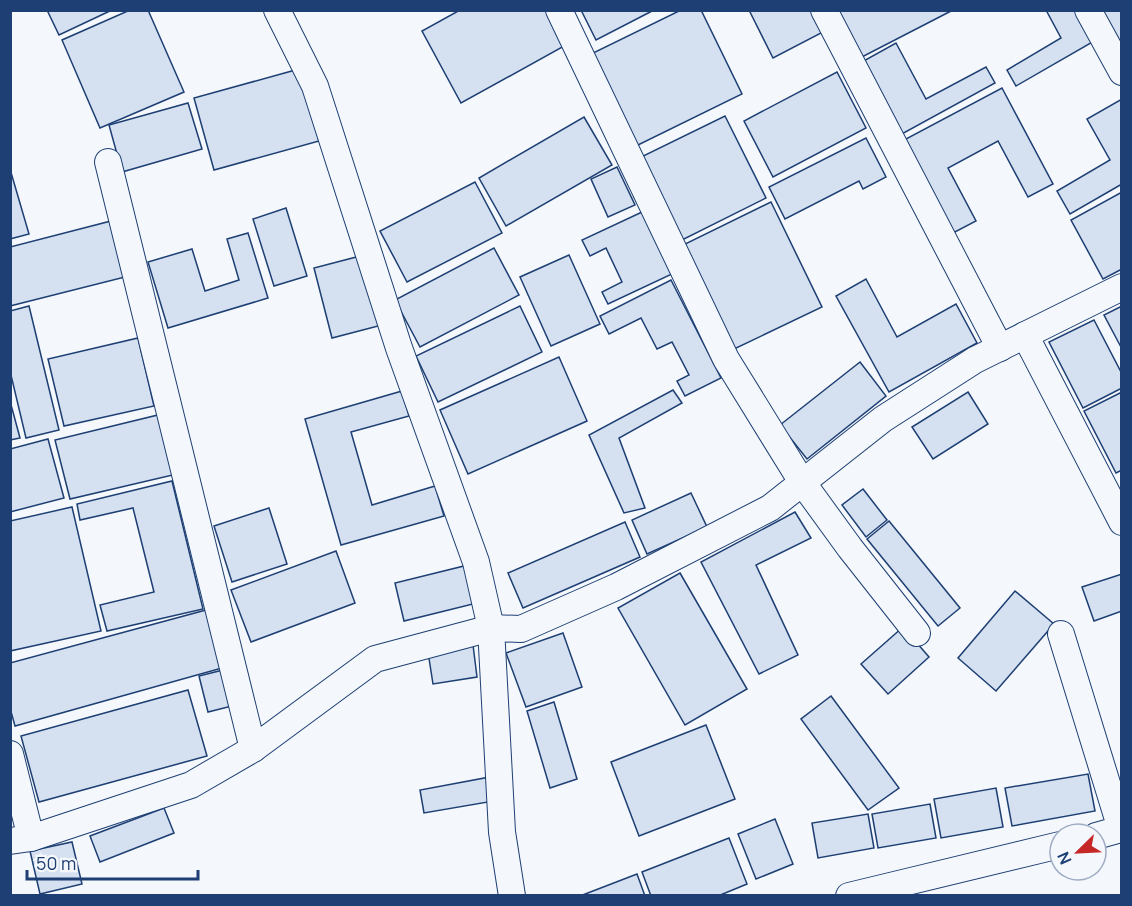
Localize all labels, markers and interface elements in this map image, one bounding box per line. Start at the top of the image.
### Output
north arrow [1048,822,1108,882]
scale bar [27,843,198,881]
text: N [1052,848,1077,868]
text: 50 m [36,851,76,875]

